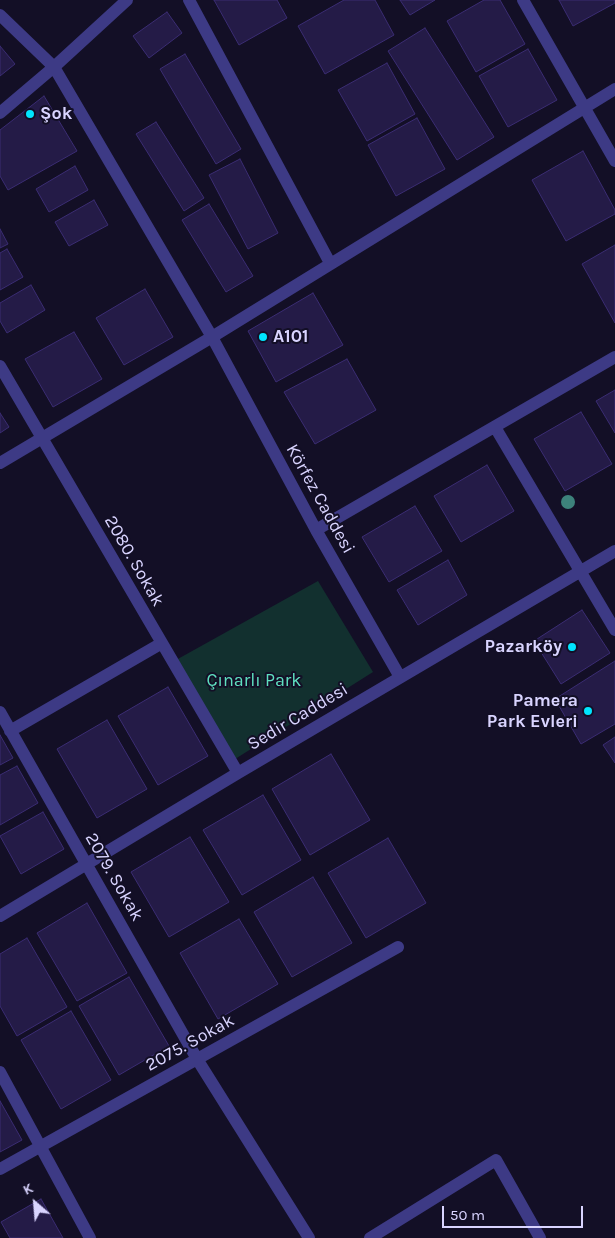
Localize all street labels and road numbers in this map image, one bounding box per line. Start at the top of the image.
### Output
street label: Körfez Caddesi [281,440,359,558]
street label: 2080. Sokak [99,512,169,610]
street label: Sedir Caddesi [244,679,352,755]
street label: 2079. Sokak [80,829,148,925]
street label: 2075. Sokak [142,1010,238,1076]

